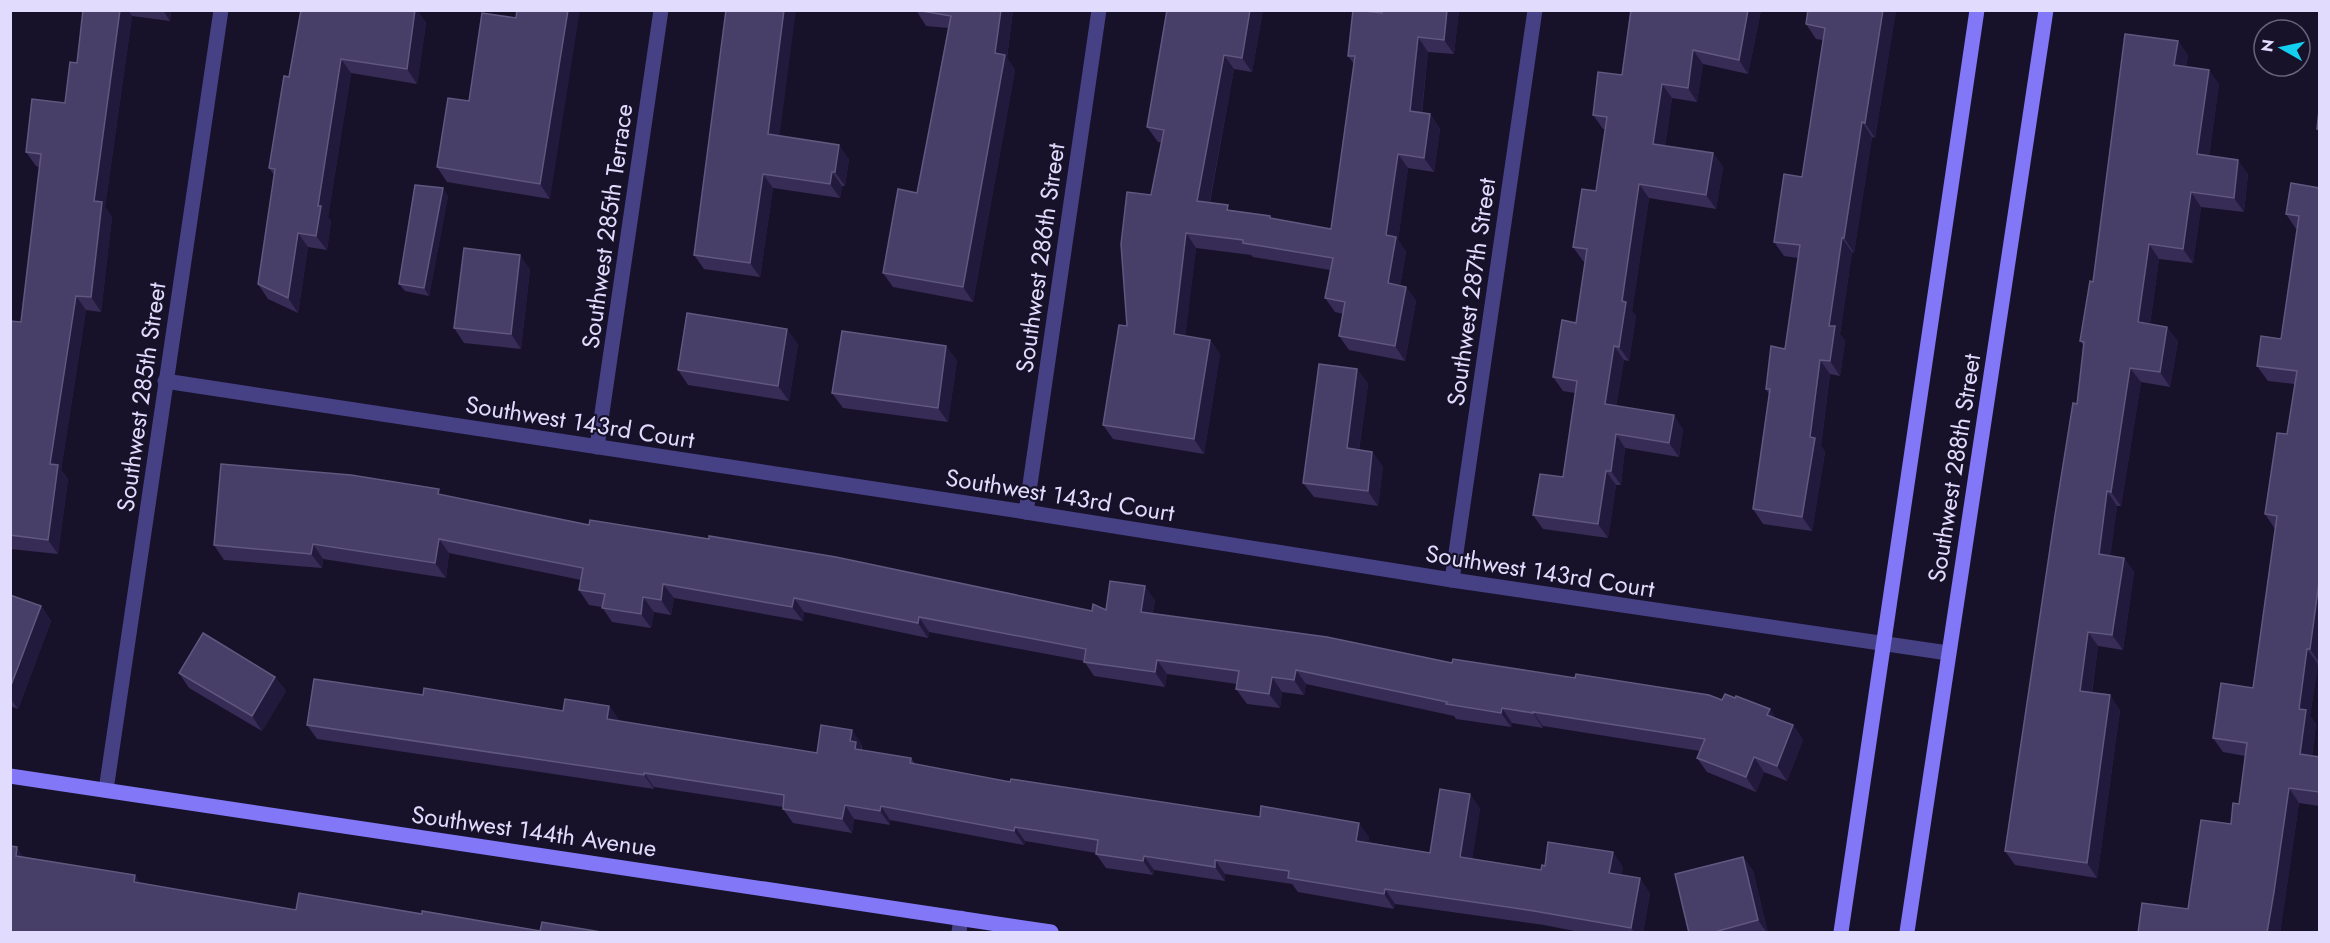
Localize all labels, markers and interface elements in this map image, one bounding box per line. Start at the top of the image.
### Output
north arrow [2252,18,2312,78]
text: N [2255,38,2280,54]
street label: Southwest 285th Terrace [572,101,642,351]
street label: Southwest 286th Street [1007,141,1073,375]
street label: Southwest 287th Street [1438,176,1504,408]
street label: Southwest 285th Street [108,280,174,514]
street label: Southwest 288th Street [1919,351,1989,585]
street label: Southwest 143rd Court [463,387,697,457]
street label: Southwest 143rd Court [943,460,1177,530]
street label: Southwest 143rd Court [1423,536,1657,606]
street label: Southwest 144th Avenue [409,796,659,866]

